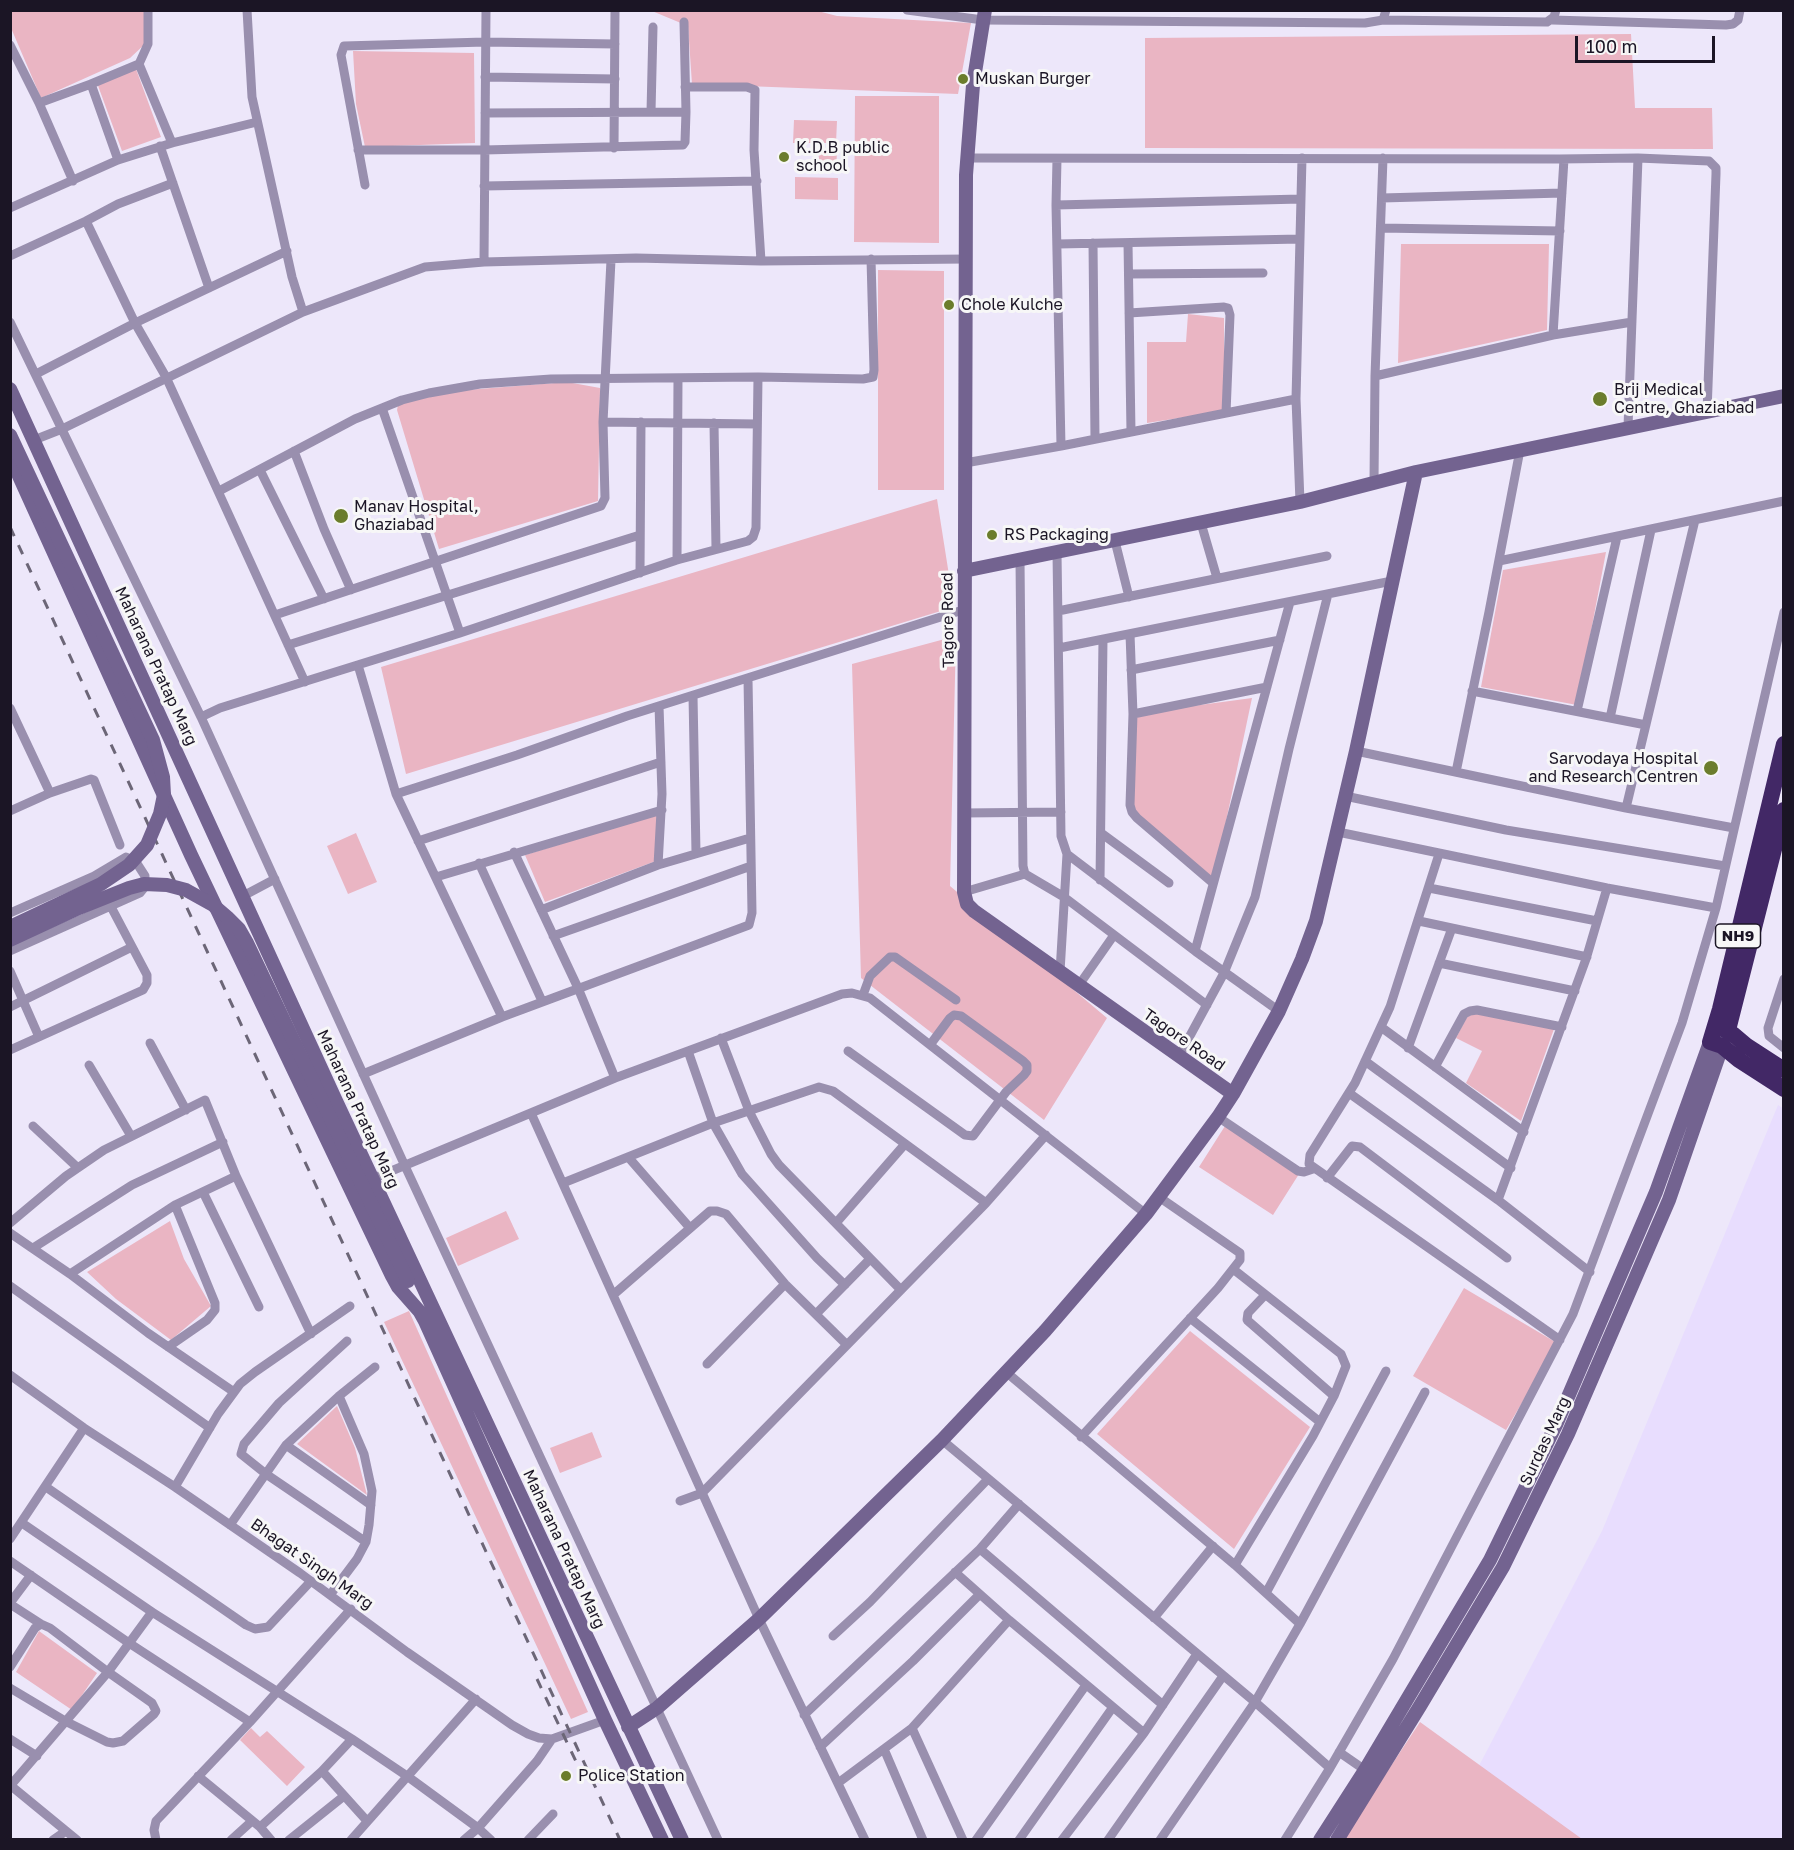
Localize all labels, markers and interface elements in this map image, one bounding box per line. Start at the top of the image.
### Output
scale bar [1578,24,1718,62]
text: 100 m [1586,35,1637,57]
place label: Muskan Burger [975,69,1091,89]
marker: Muskan Burger [956,72,970,86]
place label: K.D.B public school [796,138,890,176]
marker: K.D.B public school [777,150,791,164]
place label: Chole Kulche [961,295,1063,315]
marker: Chole Kulche [942,298,956,312]
place label: Brij Medical Centre, Ghaziabad [1614,380,1754,418]
marker: Brij Medical Centre, Ghaziabad [1591,390,1609,408]
place label: Manav Hospital, Ghaziabad [354,497,479,535]
marker: Manav Hospital, Ghaziabad [332,507,350,525]
place label: RS Packaging [1004,525,1109,545]
marker: RS Packaging [985,528,999,542]
street label: Tagore Road [938,572,958,668]
street label: Maharana Pratap Marg [111,583,201,749]
place label: Sarvodaya Hospital and Research Centren [1528,749,1698,787]
marker: Sarvodaya Hospital and Research Centren [1702,759,1720,777]
road number: NH9 [1716,924,1760,948]
street label: Tagore Road [1139,1005,1229,1075]
street label: Maharana Pratap Marg [313,1026,403,1192]
street label: Surdas Marg [1516,1393,1574,1489]
street label: Maharana Pratap Marg [519,1466,609,1632]
street label: Bhagat Singh Marg [247,1514,377,1614]
place label: Police Station [578,1766,685,1786]
marker: Police Station [559,1769,573,1783]

